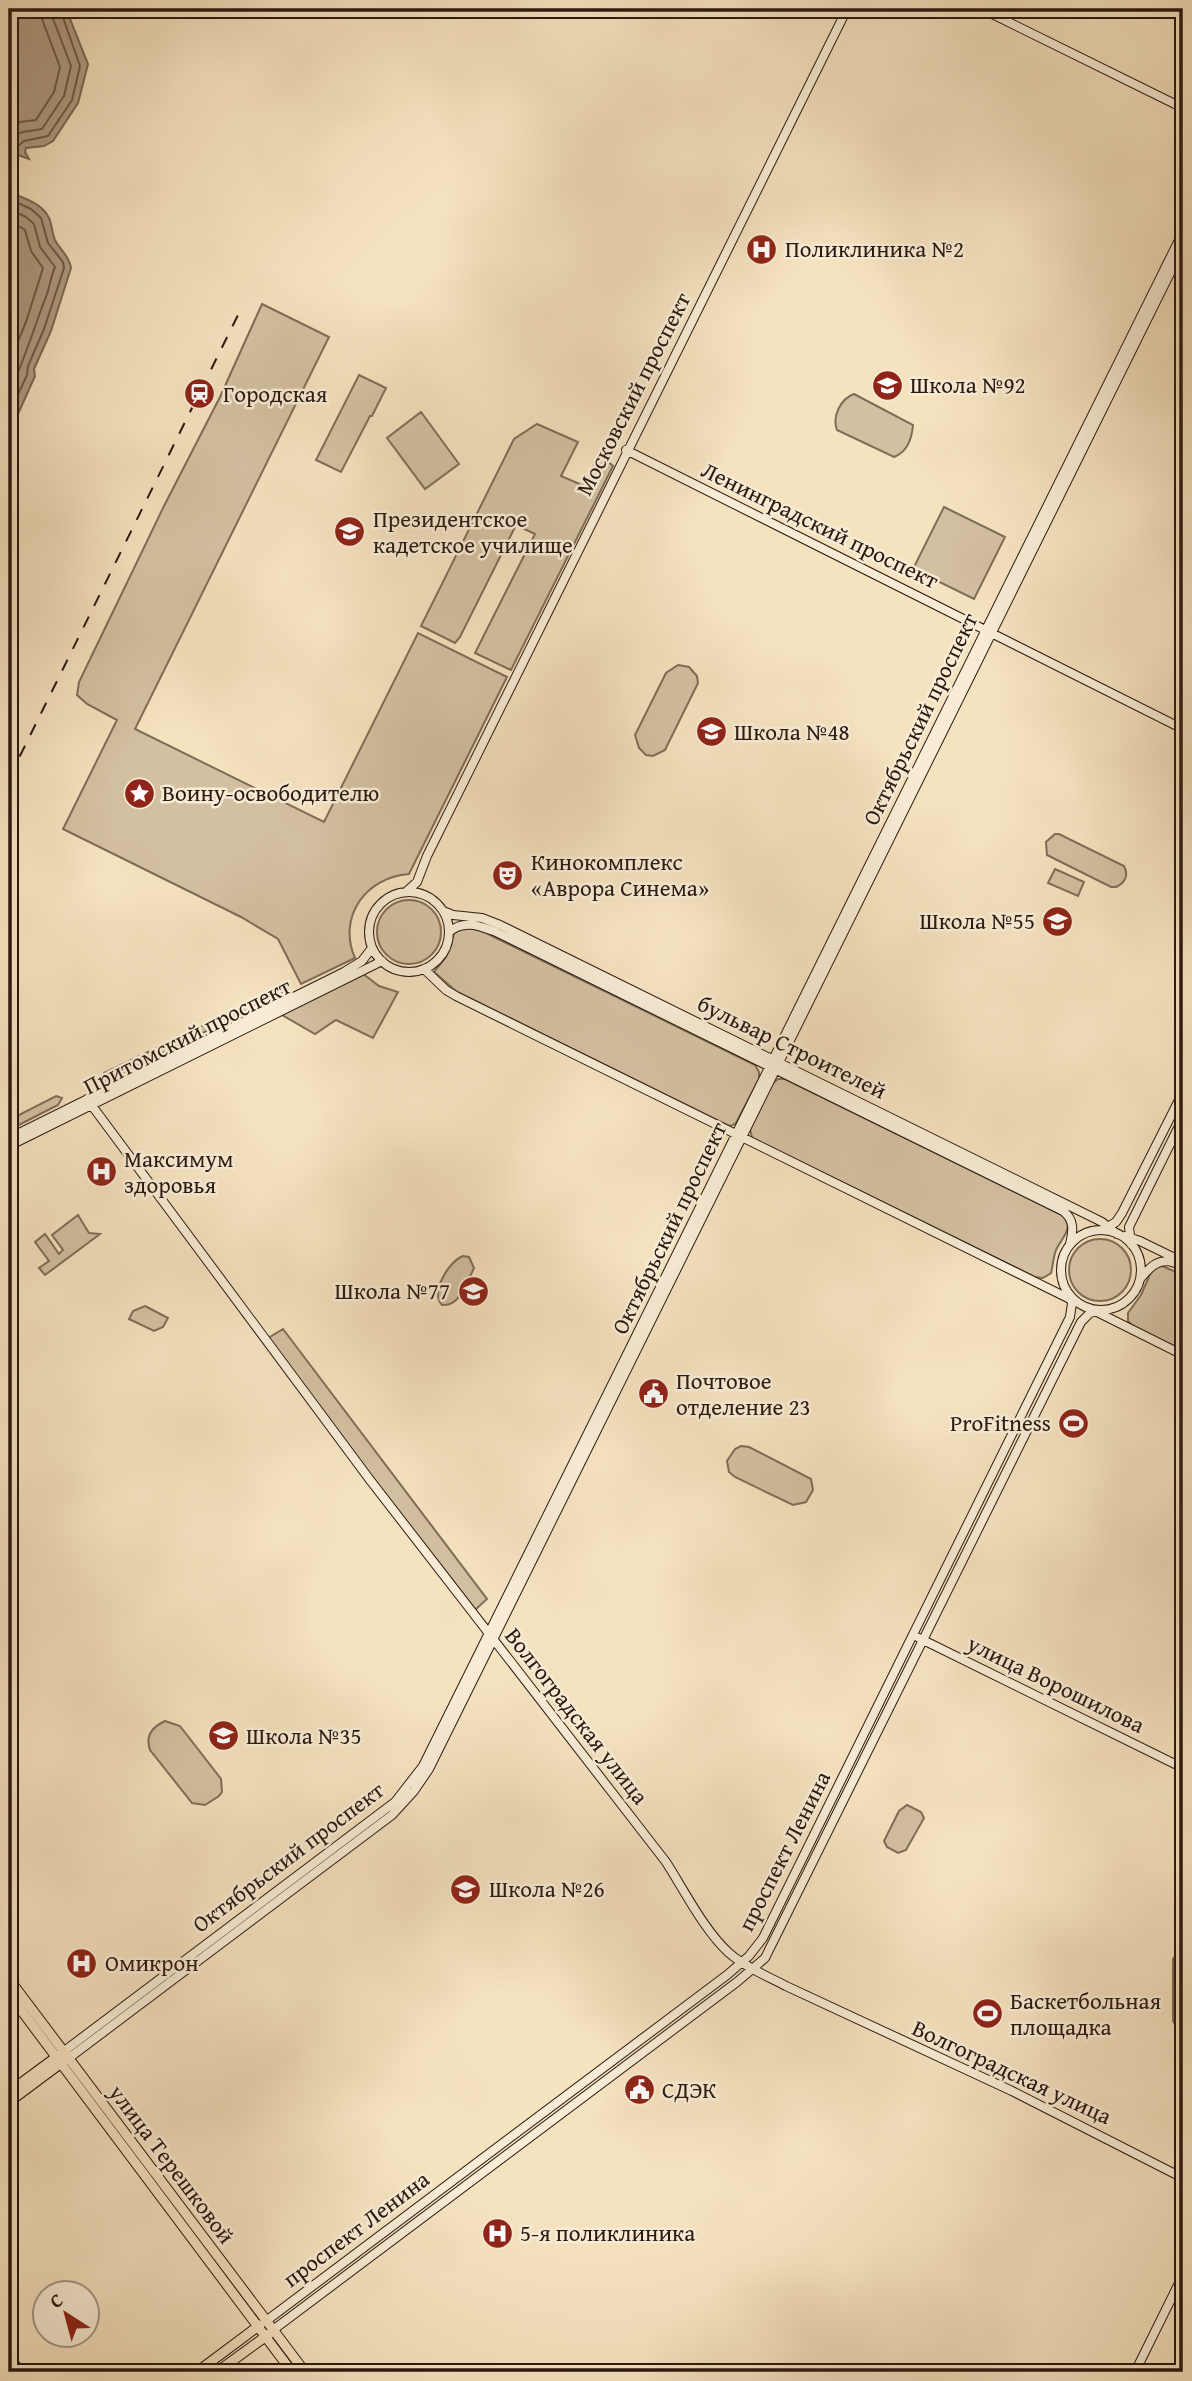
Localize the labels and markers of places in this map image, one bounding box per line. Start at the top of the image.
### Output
hospital icon: Поликлиника №2 [745,232,779,266]
place label: Поликлиника №2 [785,232,964,265]
school or university icon: Школа №92 [870,368,904,402]
place label: Школа №92 [910,368,1026,401]
station icon: Городская [183,377,217,411]
place label: Городская [223,377,328,410]
place label: Президентское кадетское училище [373,502,573,561]
school or university icon: Президентское кадетское училище [333,515,367,549]
school or university icon: Школа №48 [694,715,728,749]
place label: Школа №48 [734,715,850,748]
place icon: Воину-освободителю [122,776,156,810]
place label: Воину-освободителю [162,776,379,809]
place label: Кинокомплекс «Аврора Синема» [531,845,709,904]
theatre icon: Кинокомплекс «Аврора Синема» [491,858,525,892]
place label: Школа №55 [919,904,1035,937]
school or university icon: Школа №55 [1041,904,1075,938]
place label: Максимум здоровья [124,1142,234,1201]
hospital icon: Максимум здоровья [84,1155,118,1189]
place label: Школа №77 [334,1274,450,1307]
school or university icon: Школа №77 [456,1274,490,1308]
place label: Почтовое отделение 23 [676,1364,811,1423]
public building icon: Почтовое отделение 23 [636,1377,670,1411]
place label: ProFitness [950,1406,1051,1439]
sports icon: ProFitness [1057,1406,1091,1440]
school or university icon: Школа №35 [206,1719,240,1753]
place label: Школа №35 [246,1719,362,1752]
school or university icon: Школа №26 [449,1872,483,1906]
place label: Школа №26 [489,1872,605,1905]
hospital icon: Омикрон [65,1946,99,1980]
place label: Омикрон [105,1946,199,1979]
place label: Баскетбольная площадка [1010,1984,1161,2043]
sports icon: Баскетбольная площадка [970,1997,1004,2031]
public building icon: СДЭК [622,2073,656,2107]
place label: СДЭК [662,2073,716,2106]
hospital icon: 5-я поликлиника [480,2216,514,2250]
place label: 5-я поликлиника [520,2216,695,2249]

